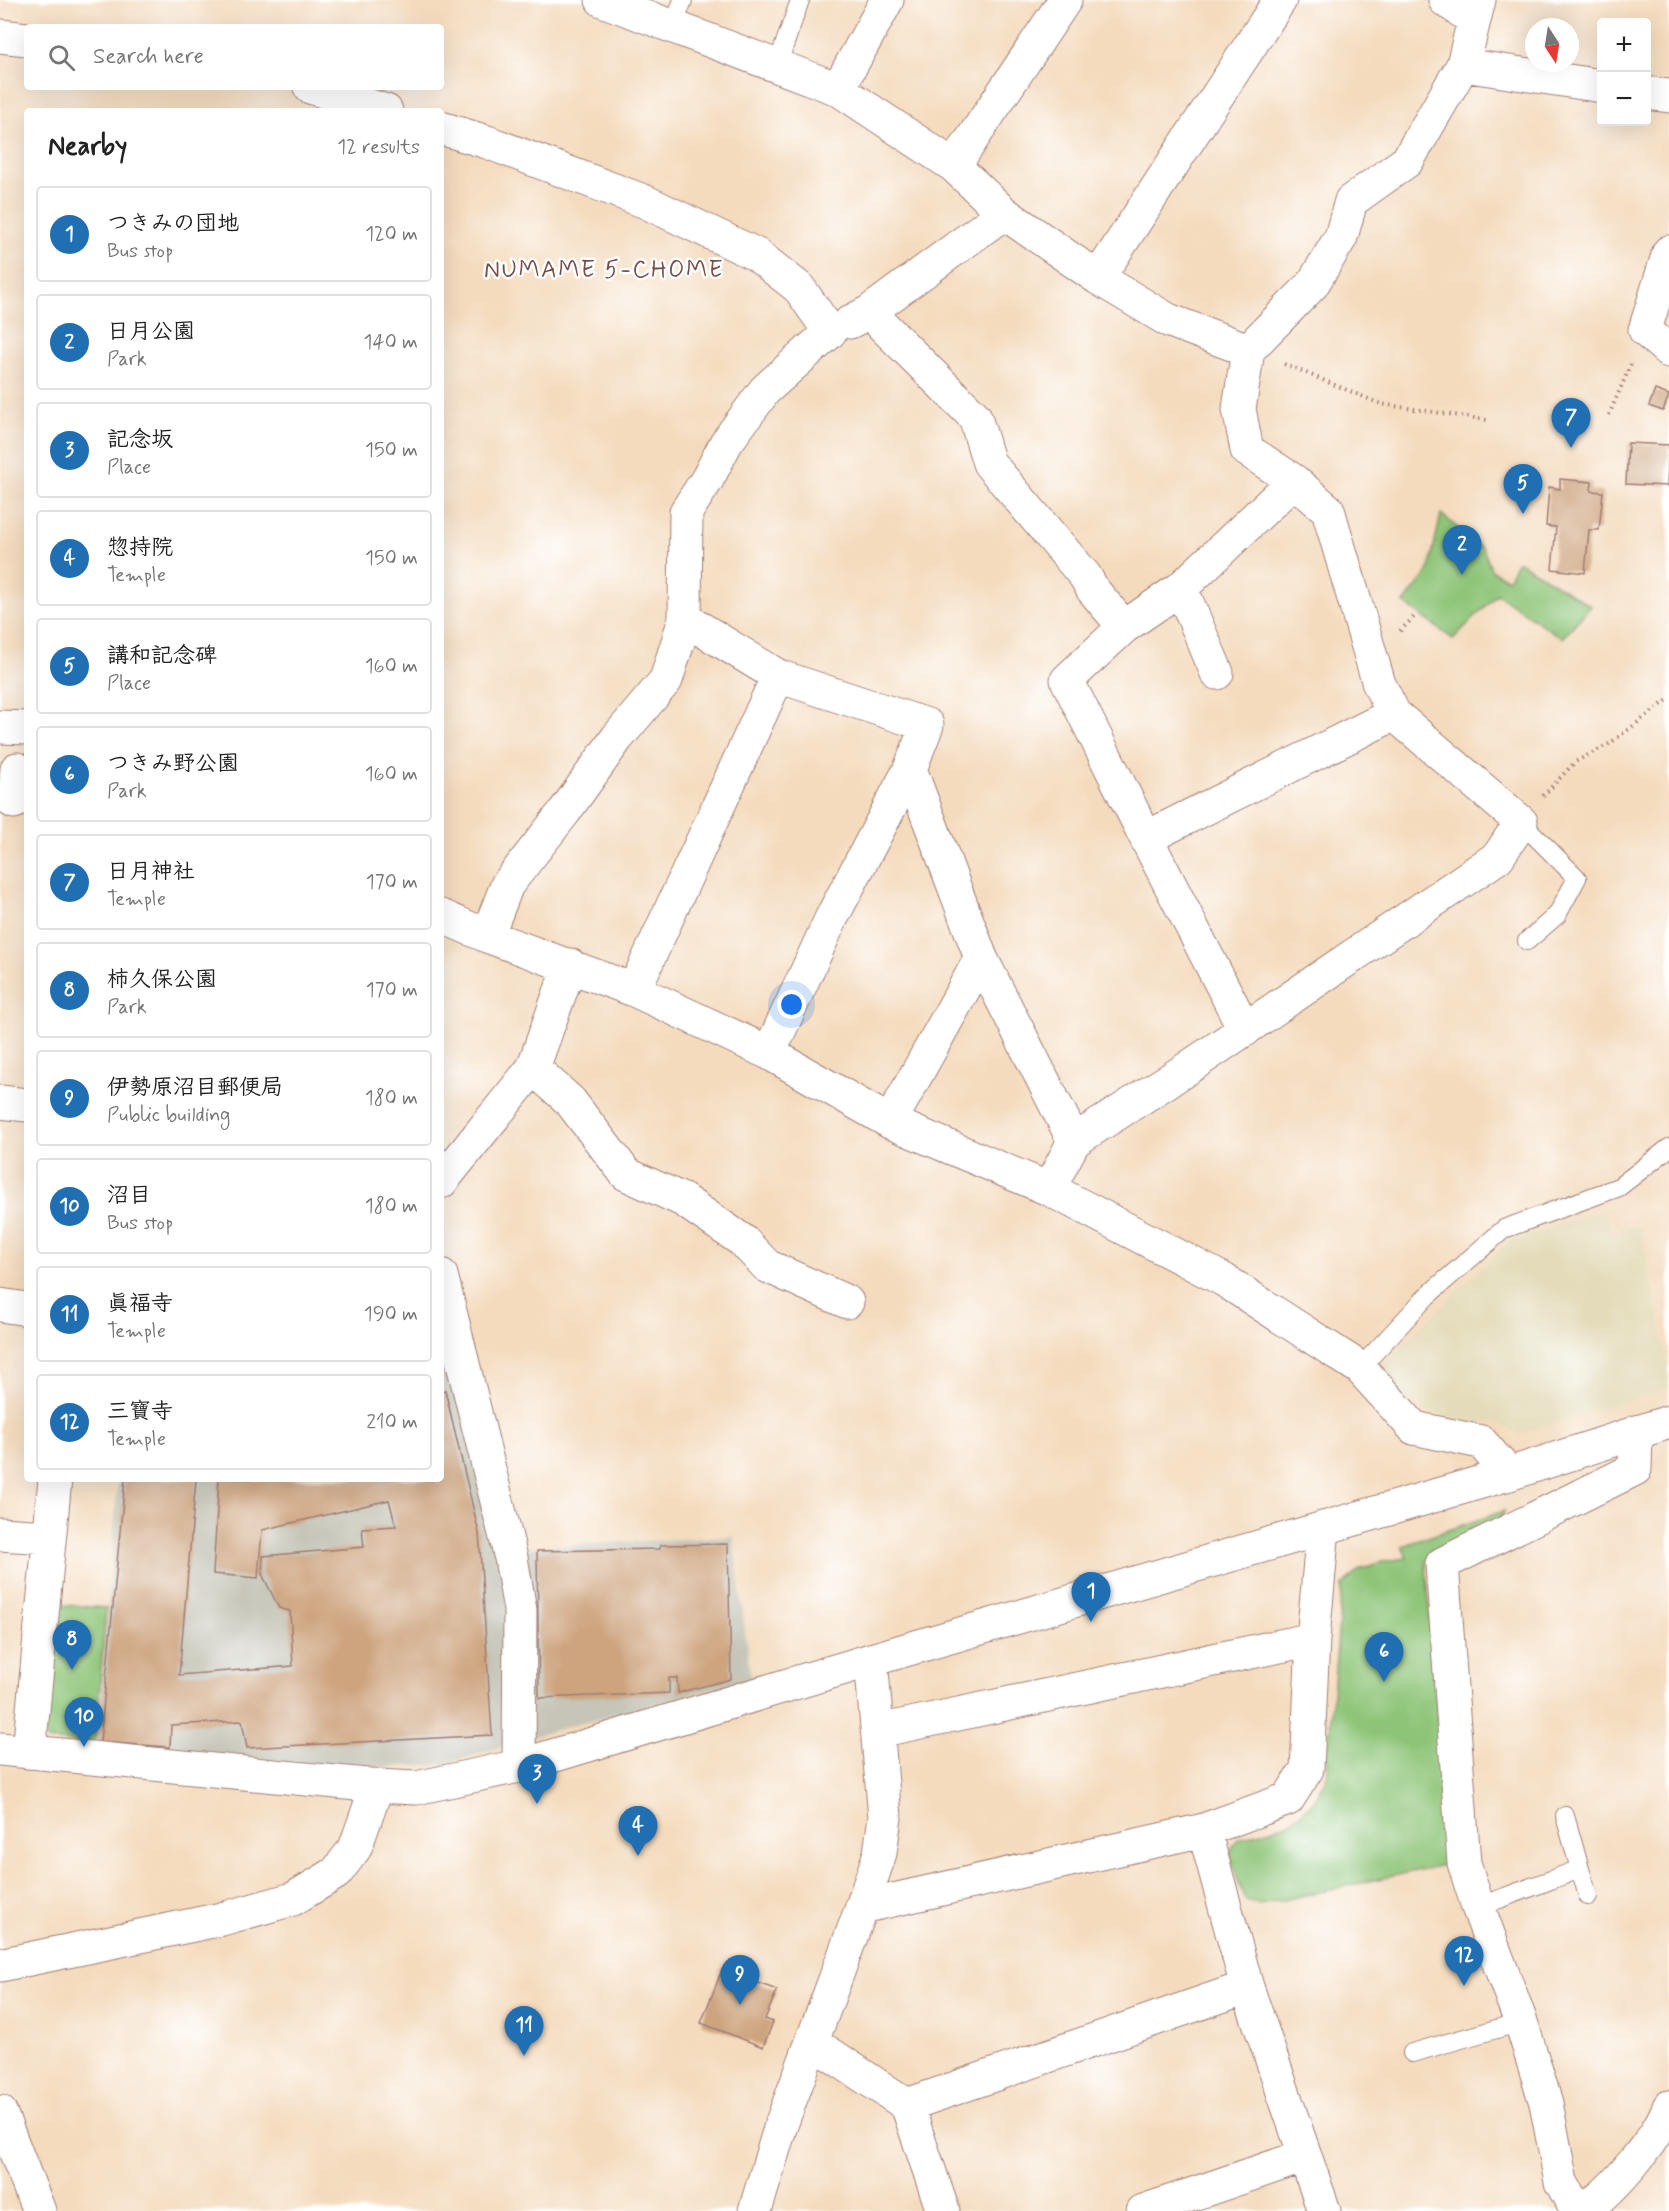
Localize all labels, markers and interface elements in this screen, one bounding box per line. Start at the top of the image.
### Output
north arrow [1525,18,1579,72]
map controls [1597,18,1651,126]
button: + [1597,18,1651,72]
search box [24,24,444,90]
icon: search [45,41,78,74]
text: Search here [93,43,204,71]
button: − [1597,72,1651,126]
text: Nearby [48,130,127,164]
text: 12 results [337,134,420,161]
text: つきみの団地 [107,210,239,238]
text: 1 [65,221,74,248]
text: 120 m [365,221,418,248]
text: Bus stop [107,238,173,265]
district label: NUMAME 5-CHOME [484,255,724,286]
text: 日月公園 [107,318,195,346]
text: 2 [65,329,74,356]
text: 140 m [364,329,418,356]
text: Park [107,346,147,373]
pin: 7 [1552,398,1590,448]
text: 記念坂 [107,426,173,454]
text: 3 [65,437,74,464]
text: 150 m [365,437,418,464]
text: Place [107,454,151,481]
pin: 5 [1504,464,1543,514]
pin: 2 [1442,526,1482,575]
text: 惣持院 [107,534,173,562]
text: 4 [64,545,75,572]
text: 150 m [365,545,418,572]
text: Temple [107,562,166,589]
text: 講和記念碑 [107,642,217,670]
text: 5 [64,653,76,680]
text: 160 m [365,653,418,680]
text: Place [107,670,151,697]
text: つきみ野公園 [107,750,239,778]
text: 6 [64,761,75,788]
text: 160 m [365,761,418,788]
text: Park [107,778,147,805]
text: 日月神社 [107,858,195,886]
text: 7 [63,869,76,896]
text: 170 m [366,869,418,896]
text: Temple [107,886,166,913]
text: 柿久保公園 [107,966,217,994]
text: 8 [64,977,75,1004]
text: 170 m [366,977,418,1004]
your location [777,990,806,1019]
text: Park [107,994,147,1021]
text: 伊勢原沼目郵便局 [107,1074,283,1102]
text: 9 [65,1085,74,1112]
text: 180 m [365,1085,418,1112]
text: Public building [107,1102,230,1129]
text: 沼目 [107,1182,151,1210]
text: 10 [59,1193,80,1220]
text: 180 m [365,1193,418,1220]
text: Bus stop [107,1210,173,1237]
text: 眞福寺 [107,1290,173,1318]
text: 11 [61,1301,78,1328]
text: 190 m [364,1301,418,1328]
text: Temple [107,1318,166,1345]
text: 三寶寺 [107,1398,173,1426]
text: 12 [60,1409,79,1436]
text: 210 m [366,1409,418,1436]
text: Temple [107,1426,166,1453]
pin: 1 [1072,1572,1110,1622]
pin: 8 [52,1620,92,1670]
pin: 6 [1364,1632,1404,1682]
pin: 10 [64,1698,104,1747]
pin: 3 [518,1754,556,1804]
pin: 4 [618,1806,658,1856]
pin: 12 [1444,1936,1484,1986]
pin: 9 [720,1956,760,2005]
pin: 11 [504,2006,544,2056]

